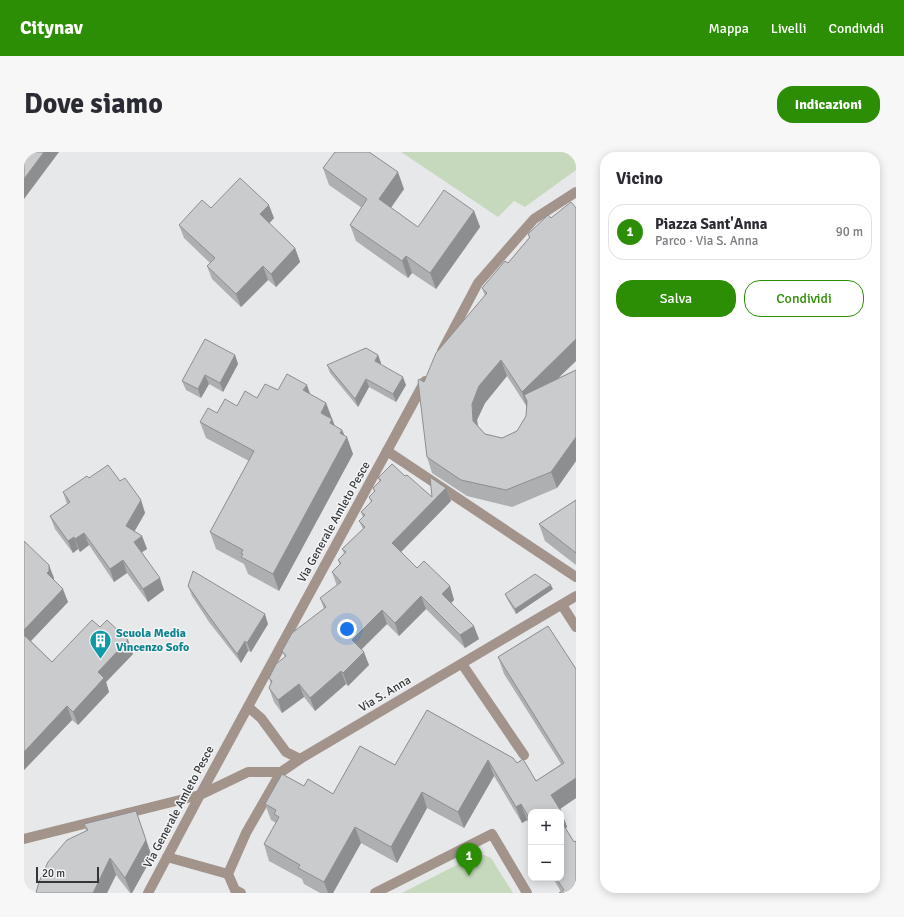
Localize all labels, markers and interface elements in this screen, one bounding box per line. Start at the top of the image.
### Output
text: Citynav [20,16,83,40]
text: Mappa [709,20,749,37]
text: Livelli [771,20,807,37]
text: Condividi [829,20,884,37]
button: Indicazioni [777,86,880,123]
text: Dove siamo [24,87,163,121]
text: Vicino [616,168,663,189]
text: Piazza Sant'Anna [655,215,768,233]
text: 1 [626,224,634,240]
text: 90 m [836,224,863,240]
text: Parco · Via S. Anna [655,233,758,249]
button: Salva [616,280,736,317]
button: Condividi [744,280,864,317]
street label: Via Generale Amleto Pesce [294,459,374,585]
your location [337,619,357,639]
place label: Scuola Media Vincenzo Sofo [116,626,189,655]
building icon: Scuola Media Vincenzo Sofo [87,627,113,660]
street label: Via S. Anna [356,673,414,715]
street label: Via Generale Amleto Pesce [140,743,218,871]
map controls [528,809,564,881]
button: + [528,809,564,845]
pin: 1 [456,843,482,876]
button: − [528,845,564,881]
scale bar [36,865,99,884]
text: 20 m [42,867,65,880]

